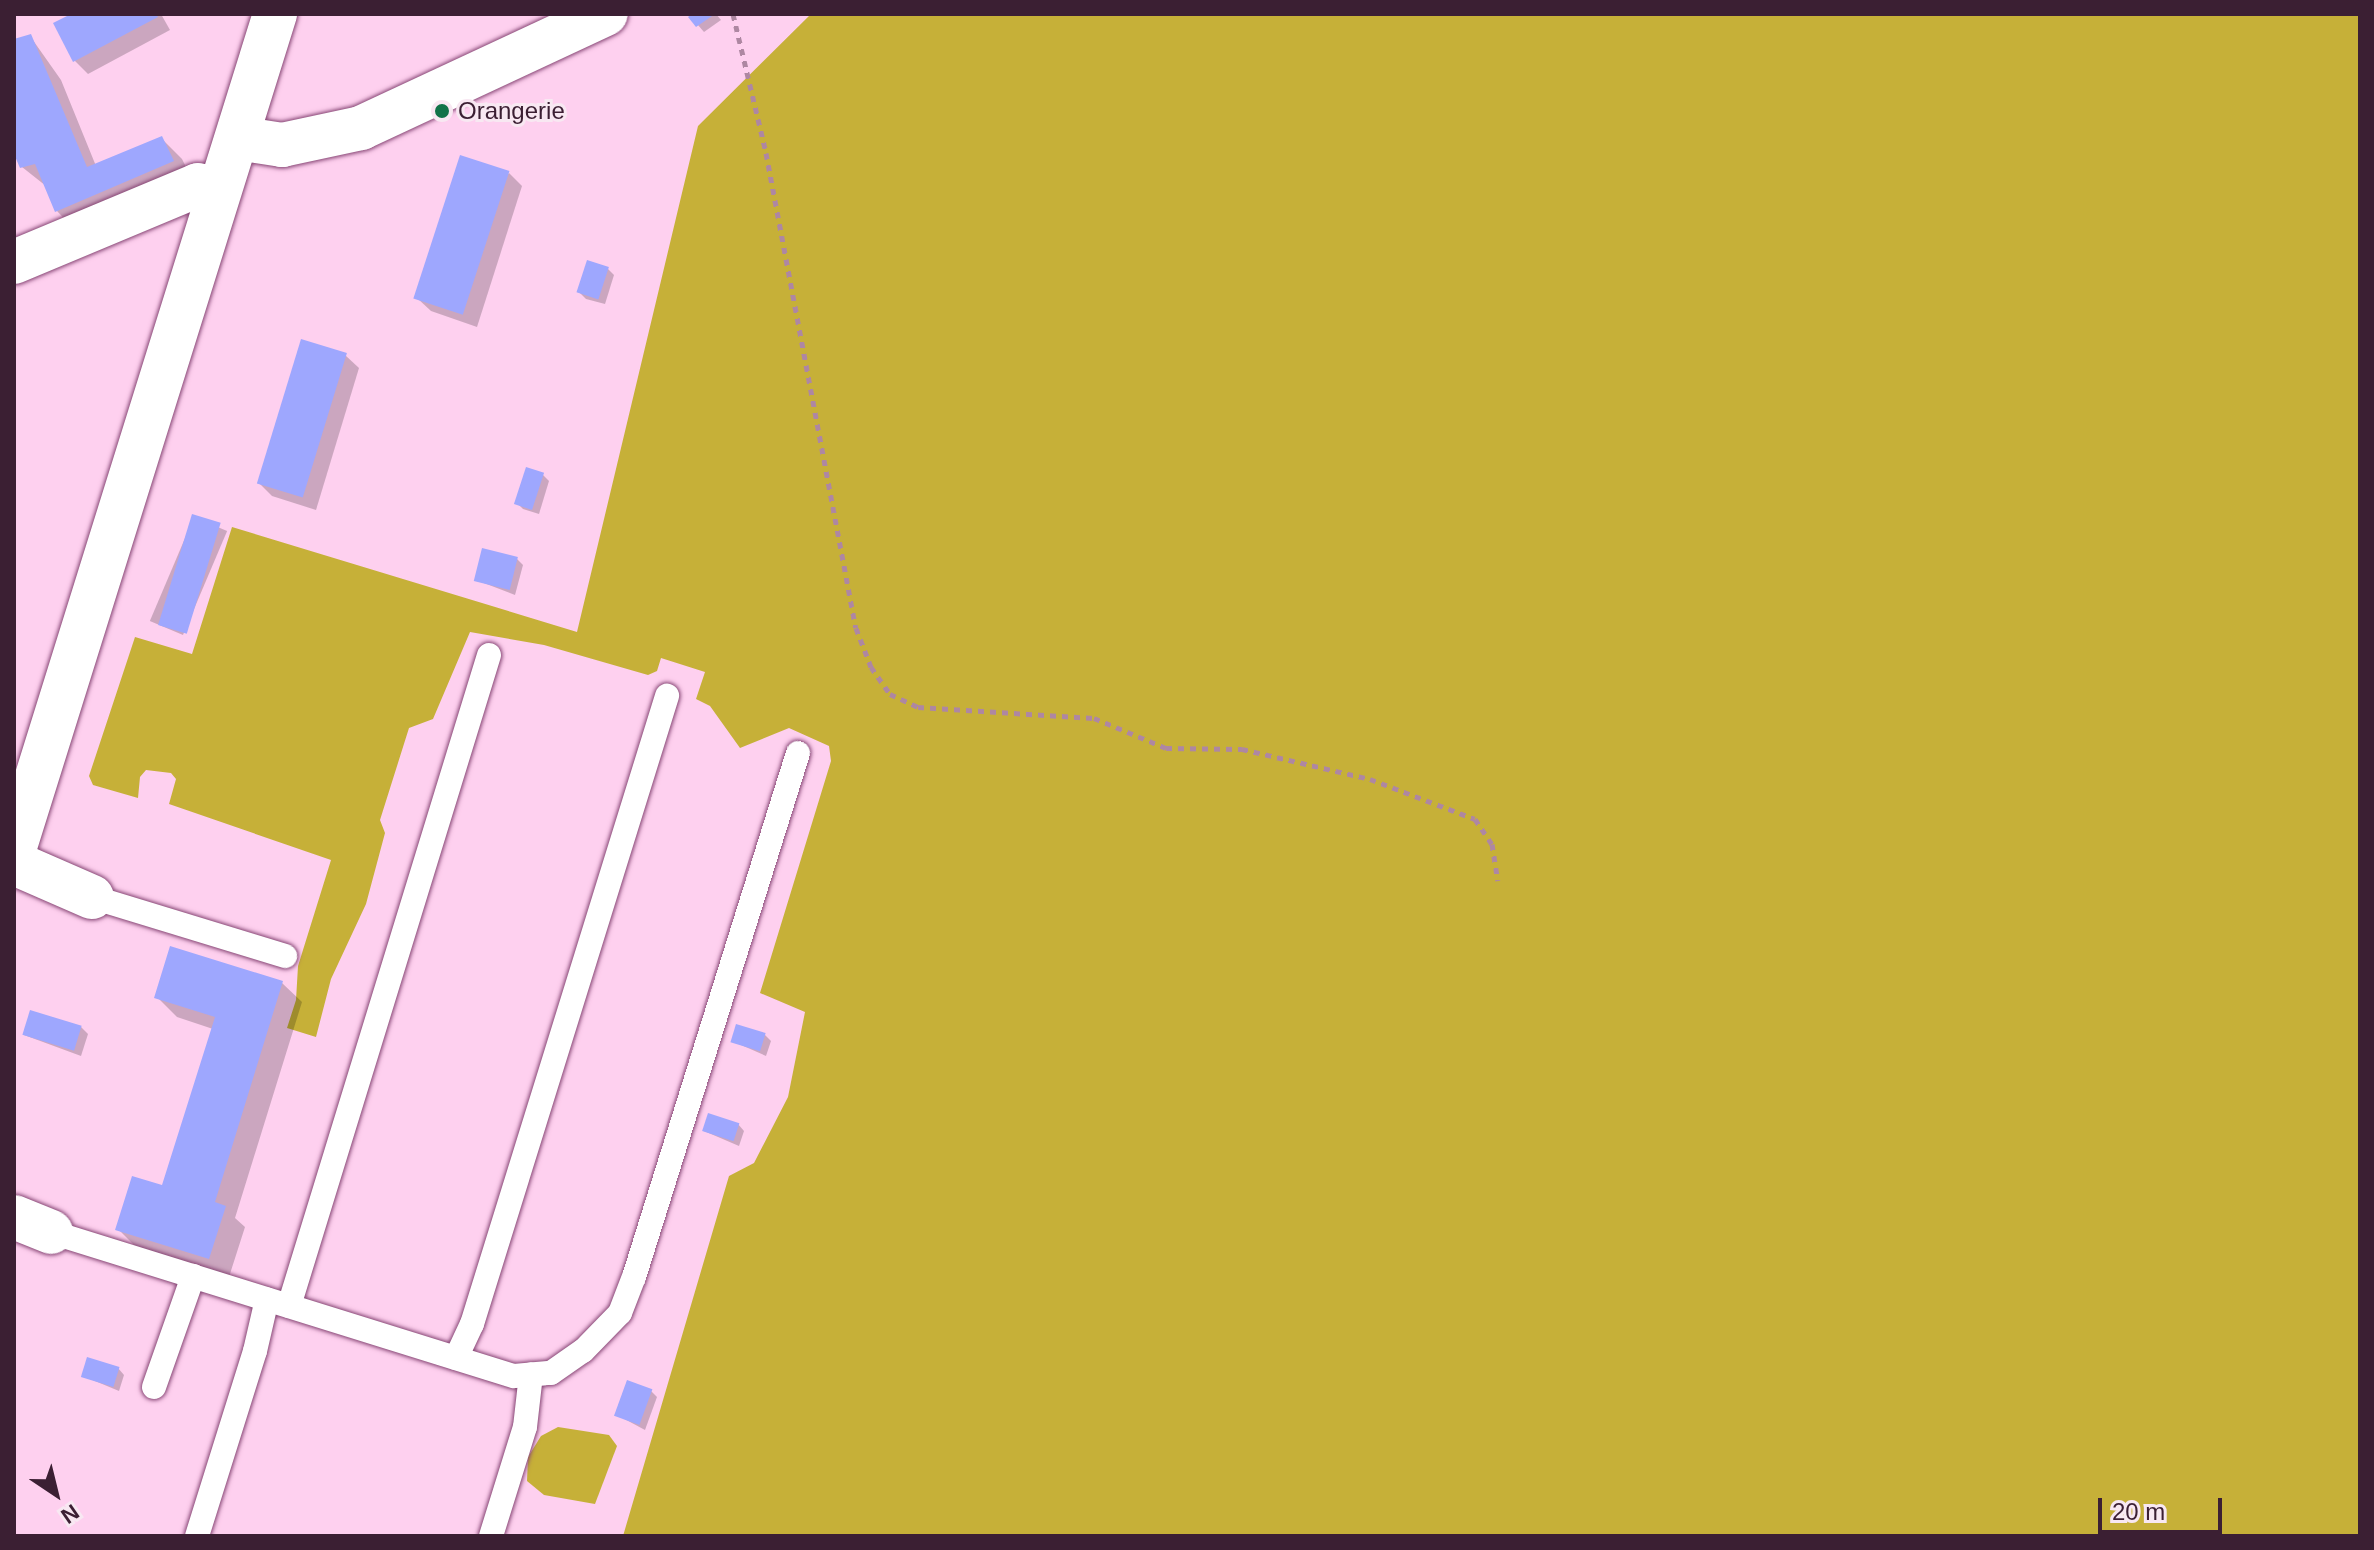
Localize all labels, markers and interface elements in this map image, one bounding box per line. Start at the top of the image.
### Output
place label: Orangerie [458,97,565,125]
marker: Orangerie [433,102,451,120]
north arrow [16,1454,96,1534]
scale bar [2102,1482,2226,1532]
text: 20 m [2112,1498,2165,1525]
text: N [56,1499,84,1529]

